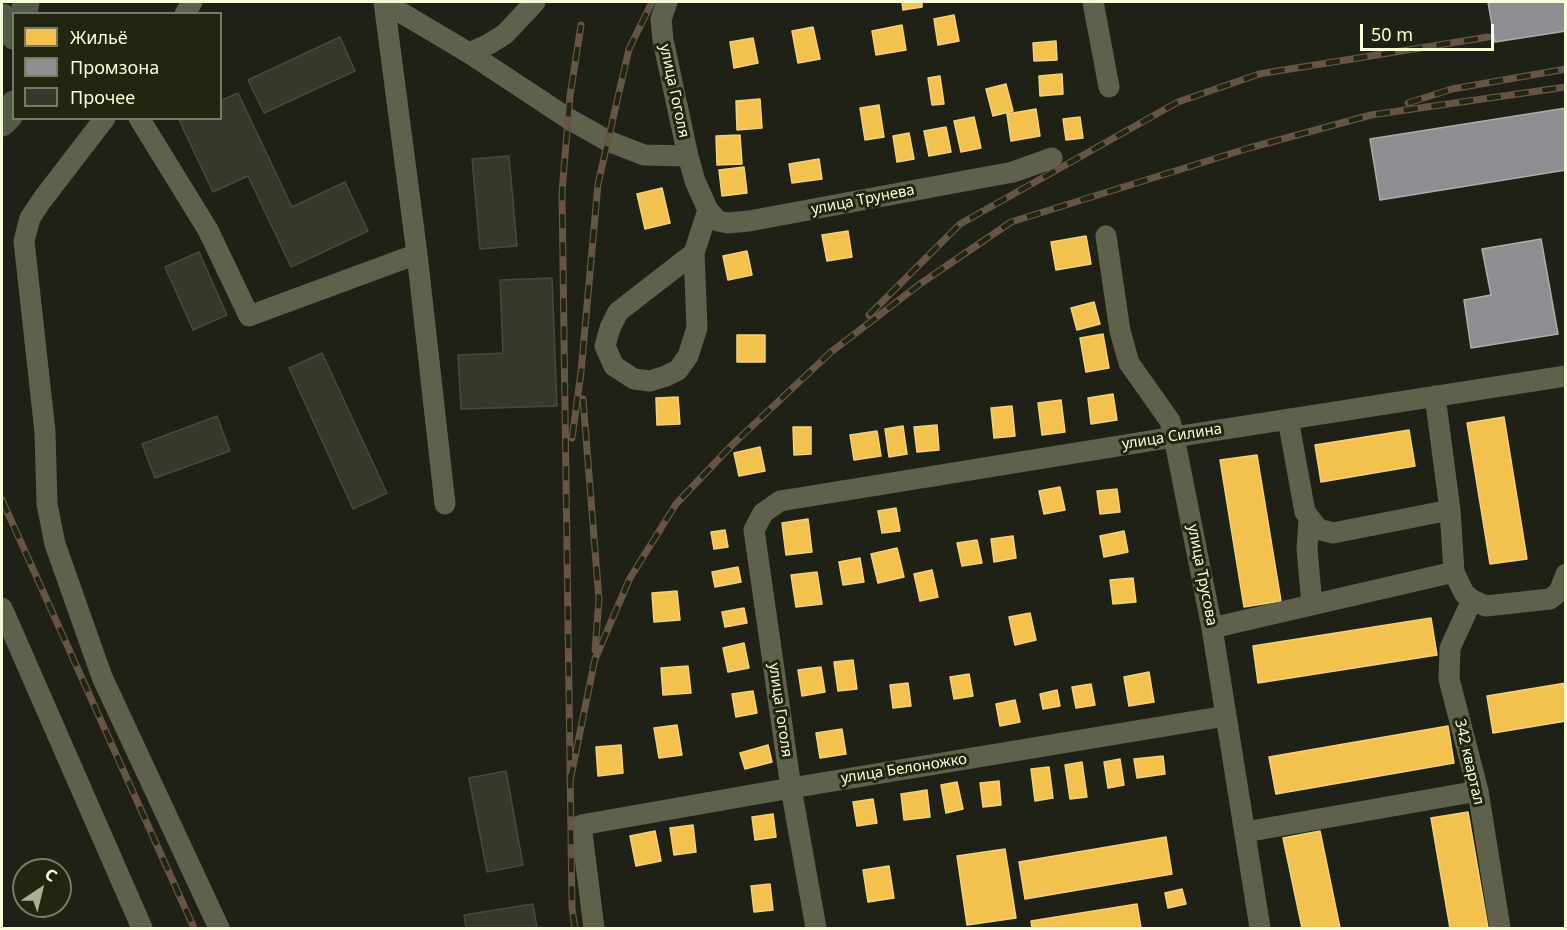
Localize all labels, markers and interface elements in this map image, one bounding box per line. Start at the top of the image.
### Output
legend [12,12,222,120]
scale bar [1363,12,1496,50]
text: 50 m [1371,22,1413,46]
text: Жильё [70,25,128,49]
street label: улица Гоголя [655,43,693,139]
text: Промзона [70,55,159,79]
text: Прочее [70,85,135,109]
street label: улица Трунева [810,181,916,219]
street label: улица Силина [1121,420,1223,454]
street label: улица Трусова [1183,523,1221,627]
street label: улица Гоголя [764,662,796,758]
street label: 342 квартал [1450,717,1488,807]
street label: улица Белоножко [840,750,968,788]
north arrow [12,858,72,918]
text: С [41,863,62,887]

